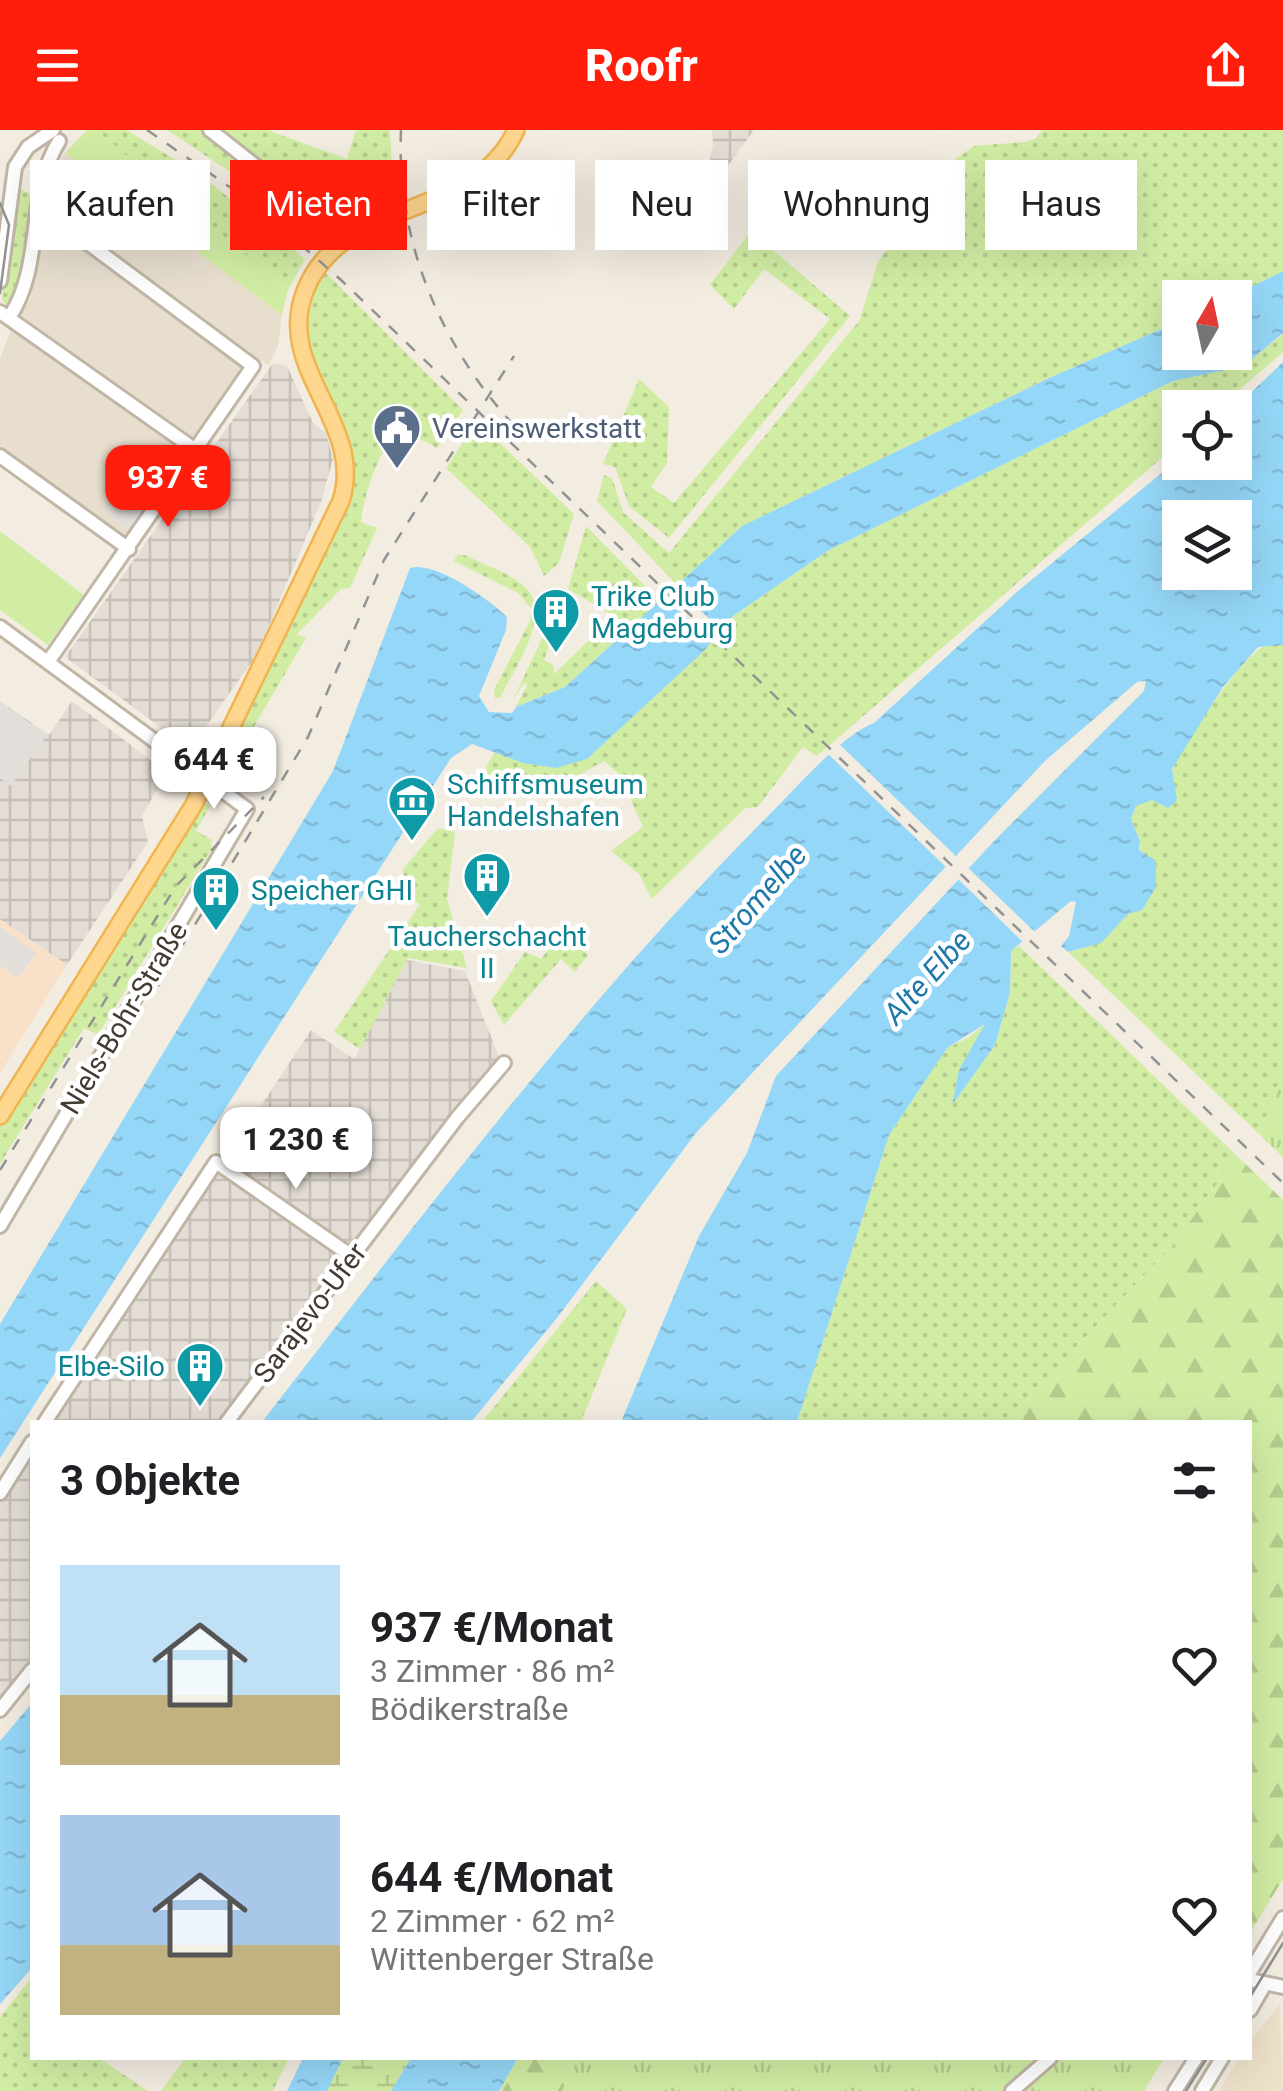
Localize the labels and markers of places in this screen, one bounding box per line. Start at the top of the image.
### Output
public building icon: Vereinswerkstatt [371,402,423,470]
place label: Vereinswerkstatt [432,412,642,445]
pin: 937 € [98,445,238,530]
place label: Trike Club Magdeburg [591,580,733,645]
building icon: Trike Club Magdeburg [530,586,582,654]
pin: 644 € [144,727,284,812]
place label: Schiffsmuseum Handelshafen [447,768,644,833]
museum icon: Schiffsmuseum Handelshafen [386,774,438,842]
building icon: Taucherschacht II [461,850,513,918]
building icon: Speicher GHI [190,864,242,932]
place label: Speicher GHI [251,874,413,907]
place label: Taucherschacht II [387,920,587,985]
pin: 1 230 € [204,1107,388,1192]
building icon: Elbe-Silo [174,1340,226,1408]
place label: Elbe-Silo [58,1350,165,1383]

